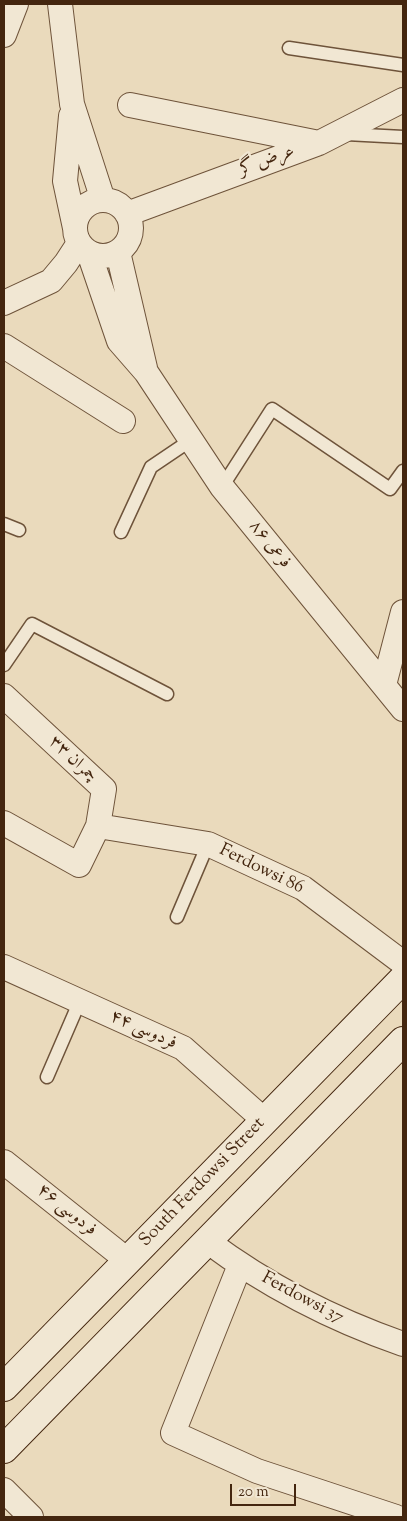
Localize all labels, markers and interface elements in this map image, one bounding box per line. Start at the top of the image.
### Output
street label: عرض گر [236,142,298,182]
street label: فرعی ۸۶ [243,517,295,573]
street label: چمران ۳۳ [43,732,101,788]
street label: Ferdowsi 86 [215,840,307,900]
street label: فردوسی ۴۴ [106,1007,180,1055]
street label: South Ferdowsi Street [136,1114,270,1252]
street label: فردوسی ۴۶ [32,1180,100,1242]
street label: Ferdowsi 37 [257,1268,347,1330]
scale bar [232,1474,298,1506]
text: 20 m [238,1482,269,1503]

